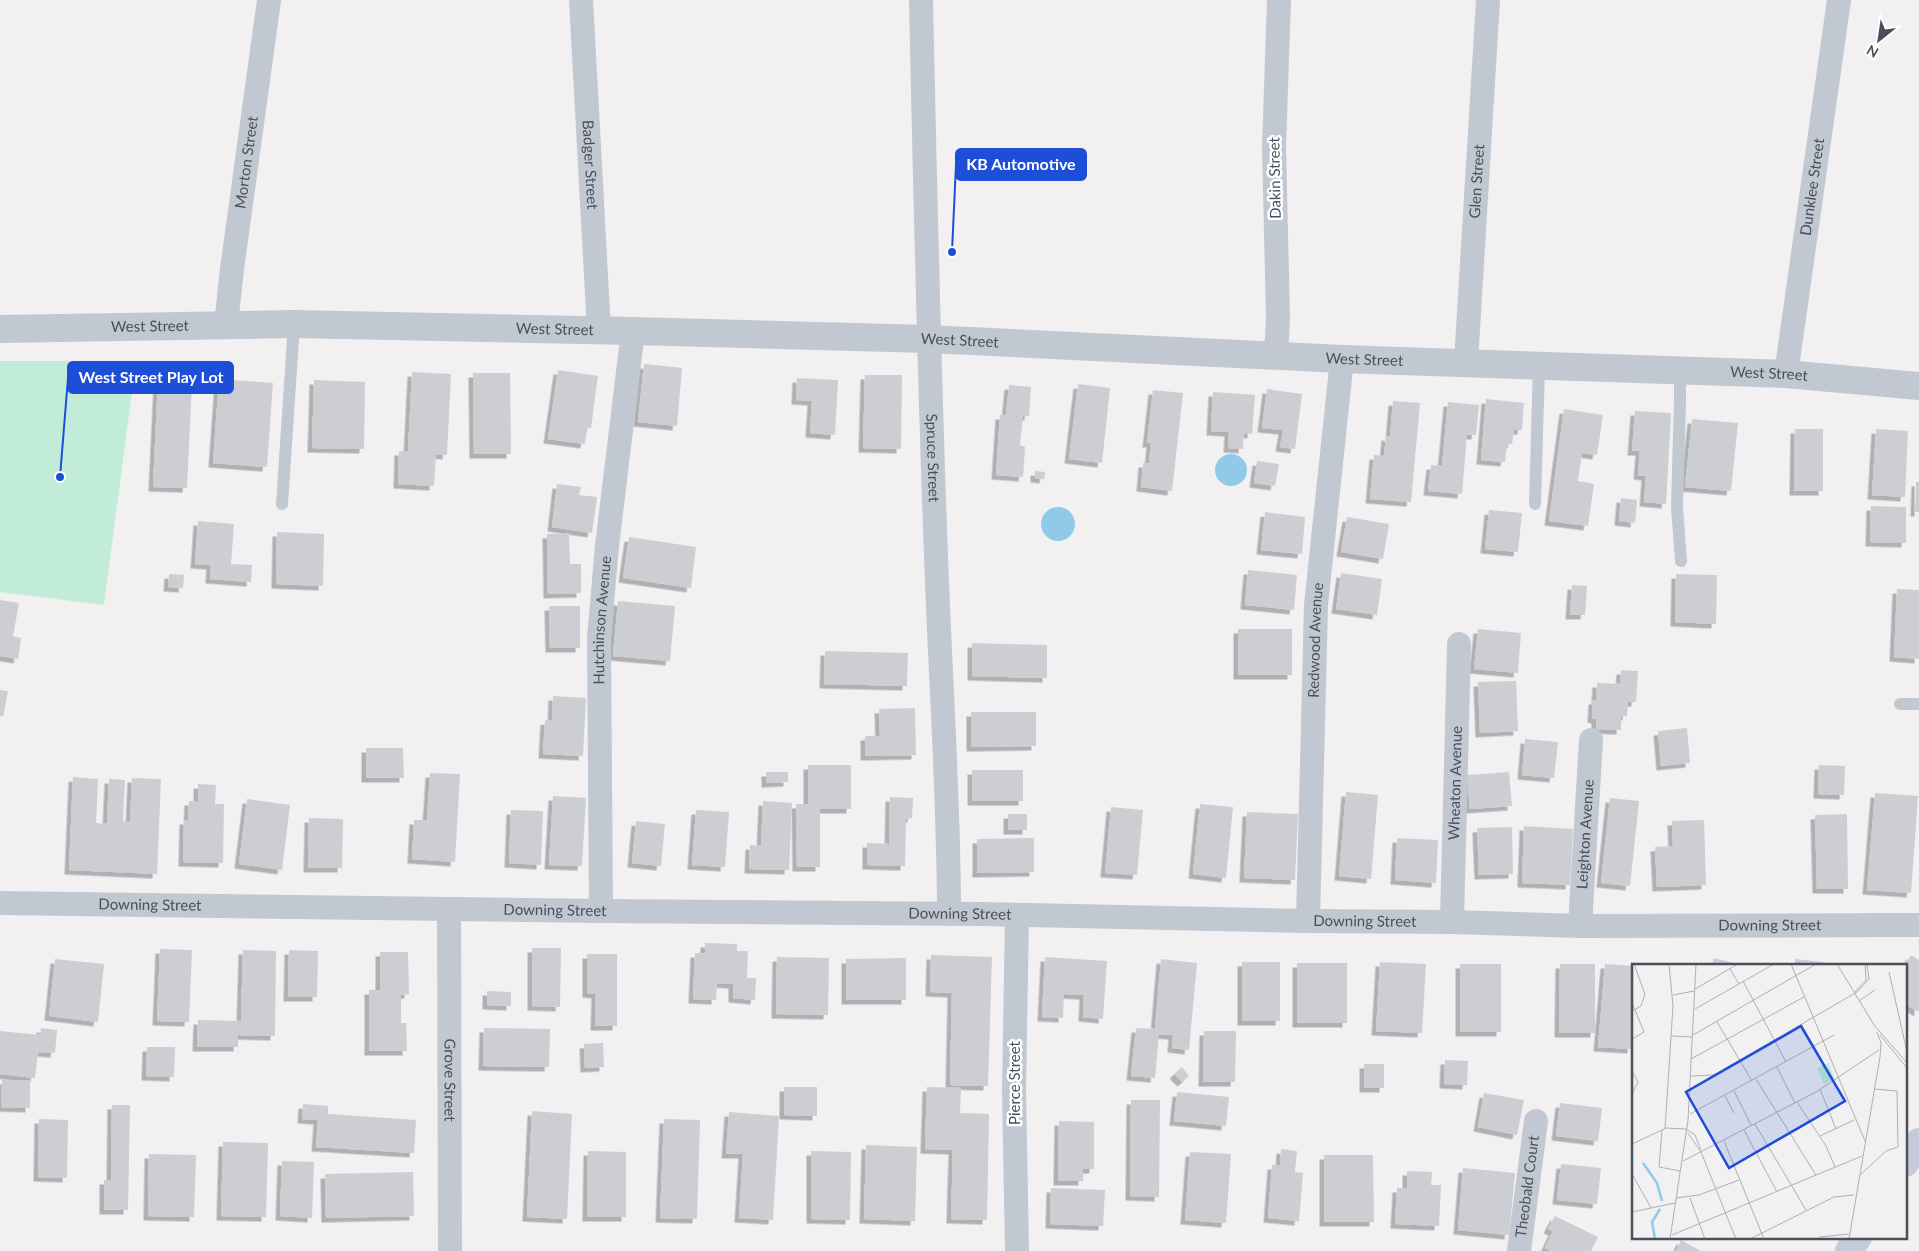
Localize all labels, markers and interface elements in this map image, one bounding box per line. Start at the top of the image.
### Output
north arrow [1854,15,1904,65]
text: N [1863,42,1881,62]
street label: Morton Street [230,114,261,210]
street label: Badger Street [580,119,602,211]
street label: Dakin Street [1264,136,1284,219]
street label: Dunklee Street [1796,136,1827,237]
street label: Glen Street [1465,143,1487,219]
callout: KB Automotive [956,149,1086,180]
text: KB Automotive [966,154,1076,173]
street label: West Street [111,316,190,335]
street label: West Street [516,319,595,338]
street label: West Street [920,329,1000,350]
street label: West Street [1325,348,1404,369]
callout: West Street Play Lot [68,362,233,393]
street label: West Street [1730,362,1809,384]
text: West Street Play Lot [79,367,223,386]
street label: Spruce Street [923,413,944,503]
street label: Hutchinson Avenue [589,555,614,685]
street label: Redwood Avenue [1304,581,1326,698]
street label: Wheaton Avenue [1444,726,1465,840]
street label: Leighton Avenue [1572,779,1597,890]
street label: Downing Street [98,894,202,914]
street label: Downing Street [503,900,607,919]
street label: Downing Street [908,903,1012,923]
street label: Downing Street [1313,911,1417,930]
street label: Downing Street [1718,915,1822,934]
inset map [1632,964,1906,1238]
street label: Grove Street [441,1038,460,1122]
street label: Pierce Street [1005,1040,1023,1125]
street label: Theobald Court [1511,1134,1542,1239]

